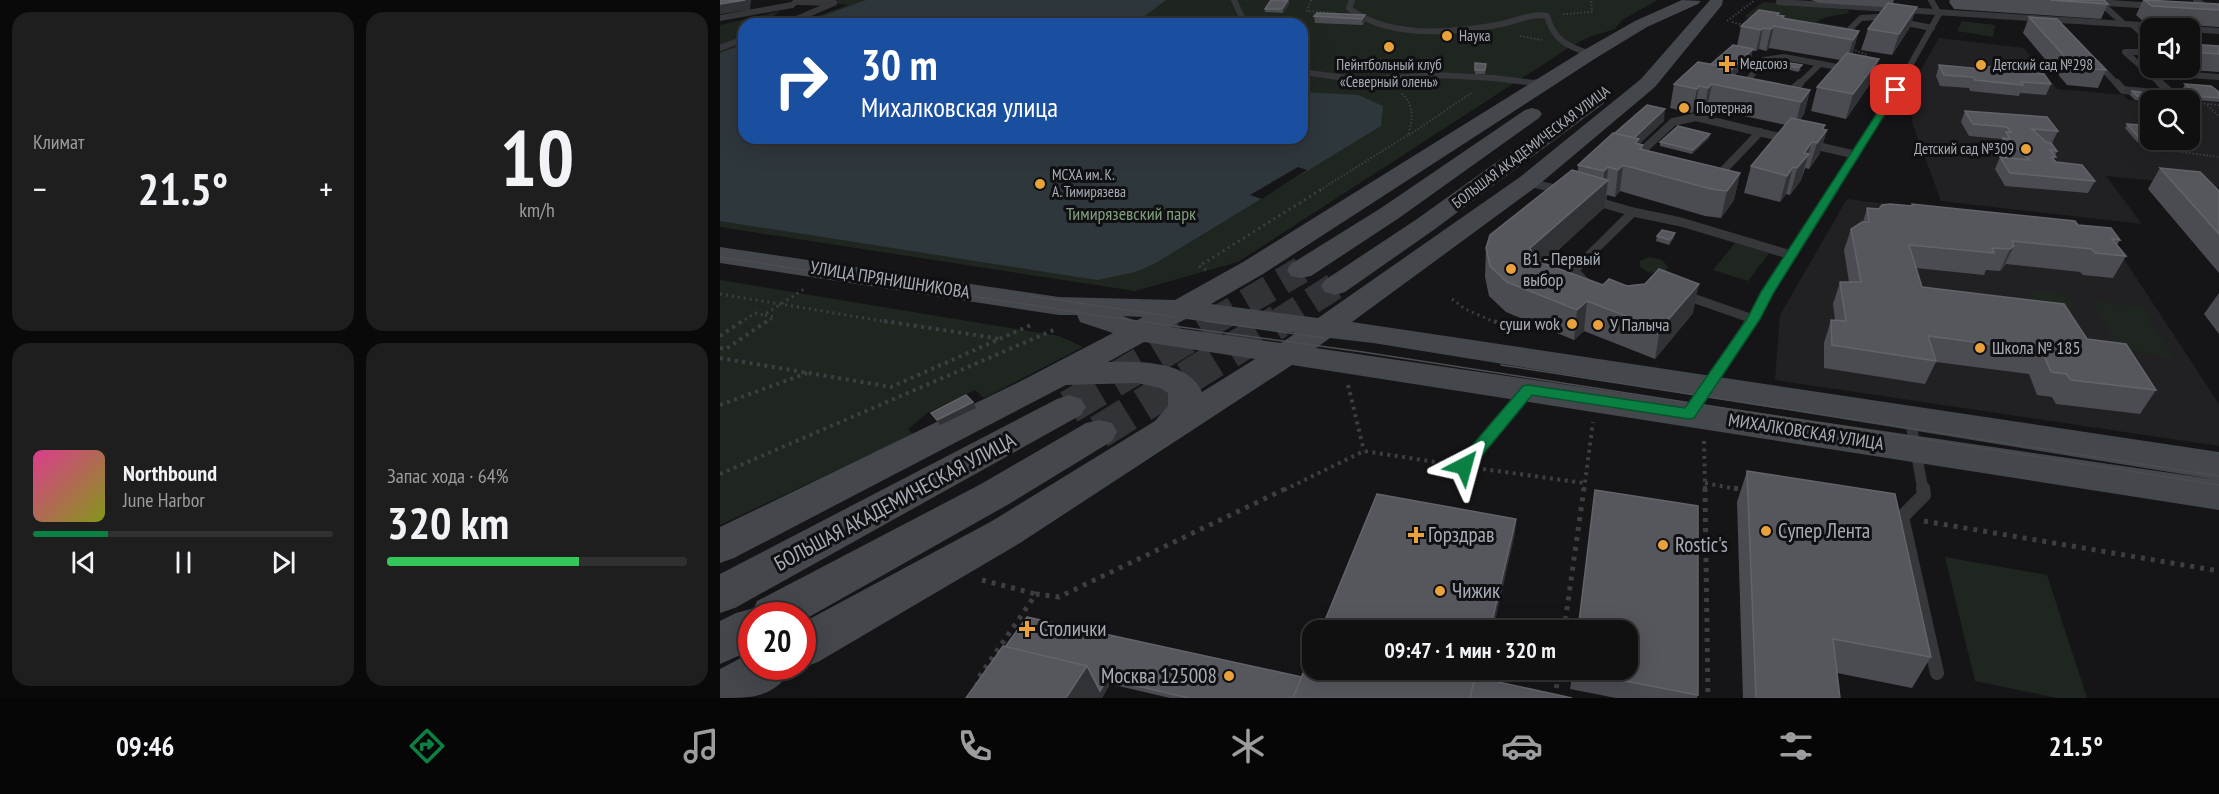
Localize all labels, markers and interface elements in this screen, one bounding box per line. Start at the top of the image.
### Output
map controls [2140,18,2200,150]
button: sound [2140,18,2200,78]
place label: Наука [1459,26,1491,45]
marker: Наука [1440,29,1454,43]
text: 30 m [861,37,938,92]
marker: Пейнтбольный клуб «Северный олень» [1382,40,1396,54]
icon: right [762,42,840,120]
place label: Медсоюз [1740,54,1788,73]
place label: Пейнтбольный клуб «Северный олень» [1336,55,1442,91]
marker: Медсоюз [1718,55,1736,73]
place label: Детский сад №298 [1993,55,2093,74]
marker: Детский сад №298 [1974,58,1988,72]
pin [1870,64,1921,115]
icon: arrive [1879,73,1912,106]
street label: БОЛЬШАЯ АКАДЕМИЧЕСКАЯ УЛИЦА [1448,80,1614,212]
text: Михалковская улица [861,90,1058,124]
button: search [2140,90,2200,150]
place label: Портерная [1696,98,1753,117]
marker: Портерная [1677,101,1691,115]
text: 10 [500,107,574,208]
text: Климат [33,129,84,155]
place label: Детский сад №309 [1914,139,2014,158]
marker: Детский сад №309 [2019,142,2033,156]
text: 21.5° [138,159,228,217]
place label: МСХА им. К. А. Тимирязева [1052,165,1126,201]
text: − [33,167,47,210]
text: + [319,167,333,210]
marker: МСХА им. К. А. Тимирязева [1033,177,1047,191]
text: km/h [519,197,555,223]
park label: Тимирязевский парк [1066,202,1196,225]
place label: В1 - Первый выбор [1523,247,1601,291]
street label: УЛИЦА ПРЯНИШНИКОВА [809,256,972,304]
marker: В1 - Первый выбор [1504,262,1518,276]
place label: суши wok [1499,312,1560,335]
place label: У Палыча [1610,313,1669,336]
marker: суши wok [1565,317,1579,331]
marker: У Палыча [1591,318,1605,332]
place label: Школа № 185 [1992,336,2081,359]
marker: Школа № 185 [1973,341,1987,355]
street label: МИХАЛКОВСКАЯ УЛИЦА [1727,408,1886,455]
street label: БОЛЬШАЯ АКАДЕМИЧЕСКАЯ УЛИЦА [769,426,1020,577]
position arrow [1432,434,1496,498]
text: Northbound [123,459,217,487]
text: Запас хода · 64% [387,463,508,489]
text: June Harbor [123,487,205,513]
text: 320 km [387,493,509,551]
place label: Супер Лента [1778,517,1870,544]
place label: Горздрав [1428,521,1494,548]
marker: Супер Лента [1759,524,1773,538]
marker: Горздрав [1409,528,1423,542]
place label: Rostic's [1675,531,1728,558]
marker: Rostic's [1656,538,1670,552]
icon: previous [67,546,100,579]
icon: pause [167,546,200,579]
icon: next [267,546,300,579]
place label: Чижик [1452,577,1500,604]
marker: Чижик [1433,584,1447,598]
speed limit sign: 20 [738,602,816,680]
place label: Столички [1039,615,1107,642]
marker: Столички [1020,622,1034,636]
text: 09:47 · 1 мин · 320 m [1384,636,1556,664]
place label: Москва 125008 [1101,662,1217,689]
marker: Москва 125008 [1222,669,1236,683]
icon: directions [406,725,448,767]
icon: music [680,725,722,767]
icon: phone [954,725,996,767]
icon: climate [1227,725,1269,767]
icon: car [1501,725,1543,767]
icon: filters [1775,725,1817,767]
text: 09:46 [116,729,174,763]
text: 21.5° [2049,729,2103,763]

